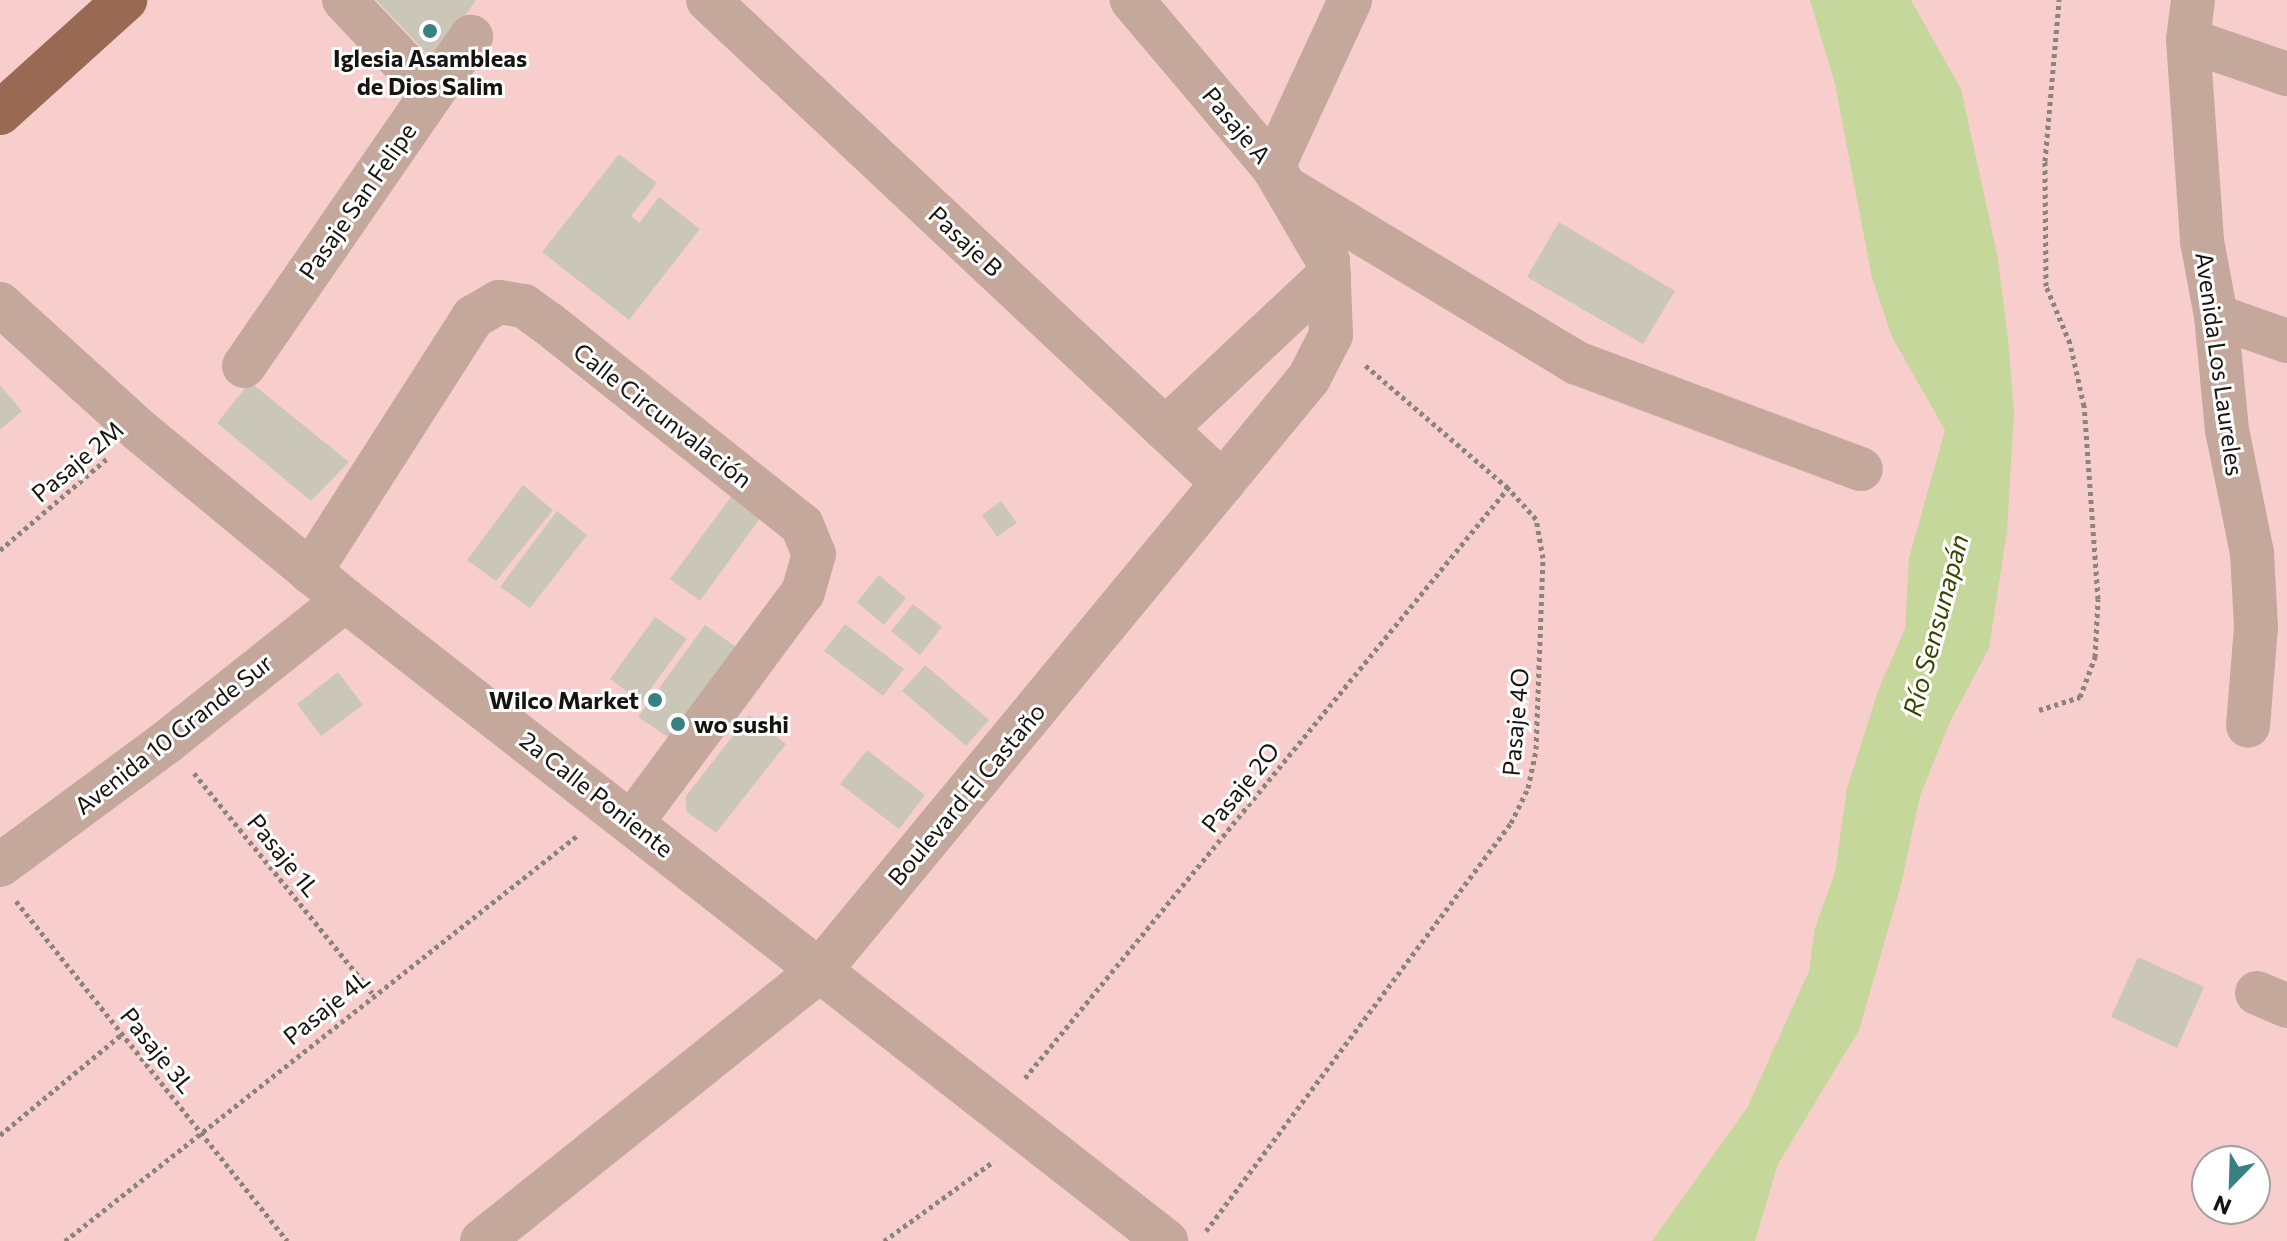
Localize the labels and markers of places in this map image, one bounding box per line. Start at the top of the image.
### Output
marker: Iglesia Asambleas de Dios Salim [421,22,439,40]
place label: Iglesia Asambleas de Dios Salim [333,44,527,100]
place label: Wilco Market [489,686,639,714]
marker: Wilco Market [646,691,664,709]
place label: wo sushi [694,710,789,738]
marker: wo sushi [669,715,687,733]

